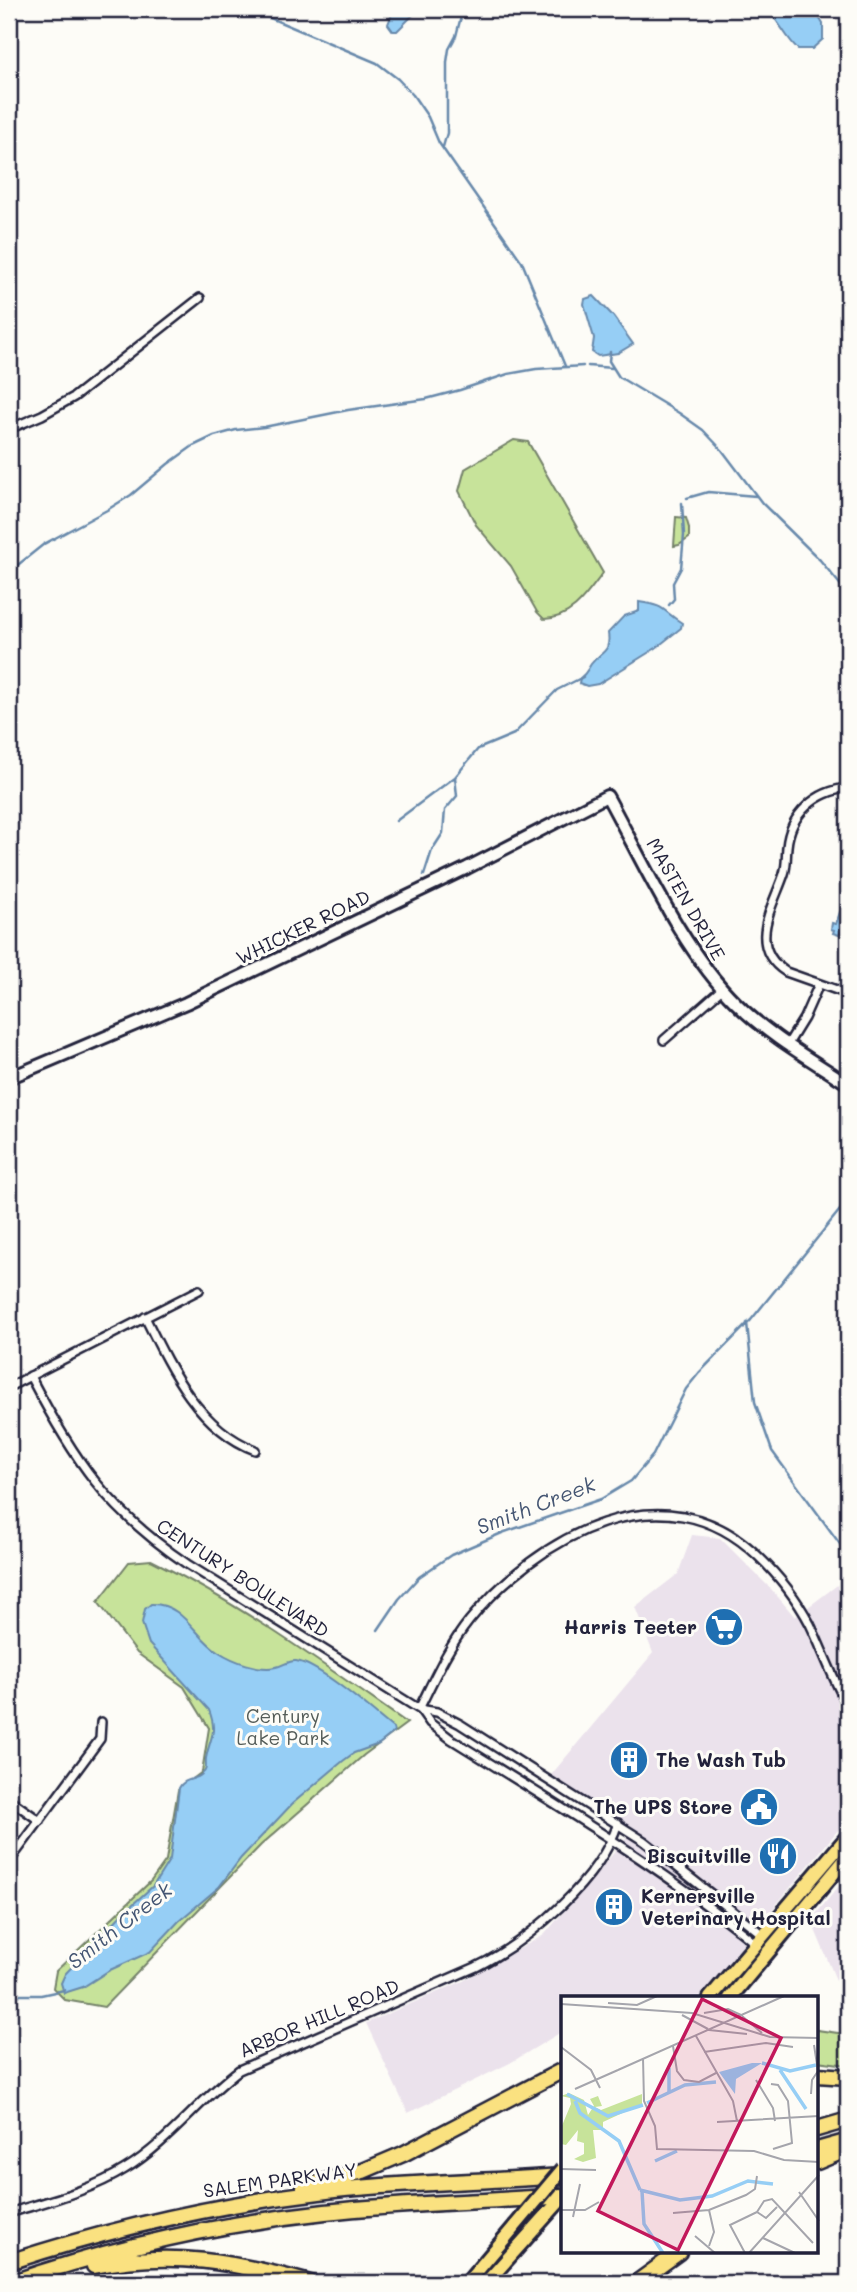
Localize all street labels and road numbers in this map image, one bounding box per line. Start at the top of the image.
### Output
street label: MASTEN DRIVE [641,833,732,965]
street label: WHICKER ROAD [232,883,374,970]
street label: CENTURY BOULEVARD [152,1512,334,1643]
street label: ARBOR HILL ROAD [235,1972,403,2063]
street label: SALEM PARKWAY [201,2156,359,2203]

